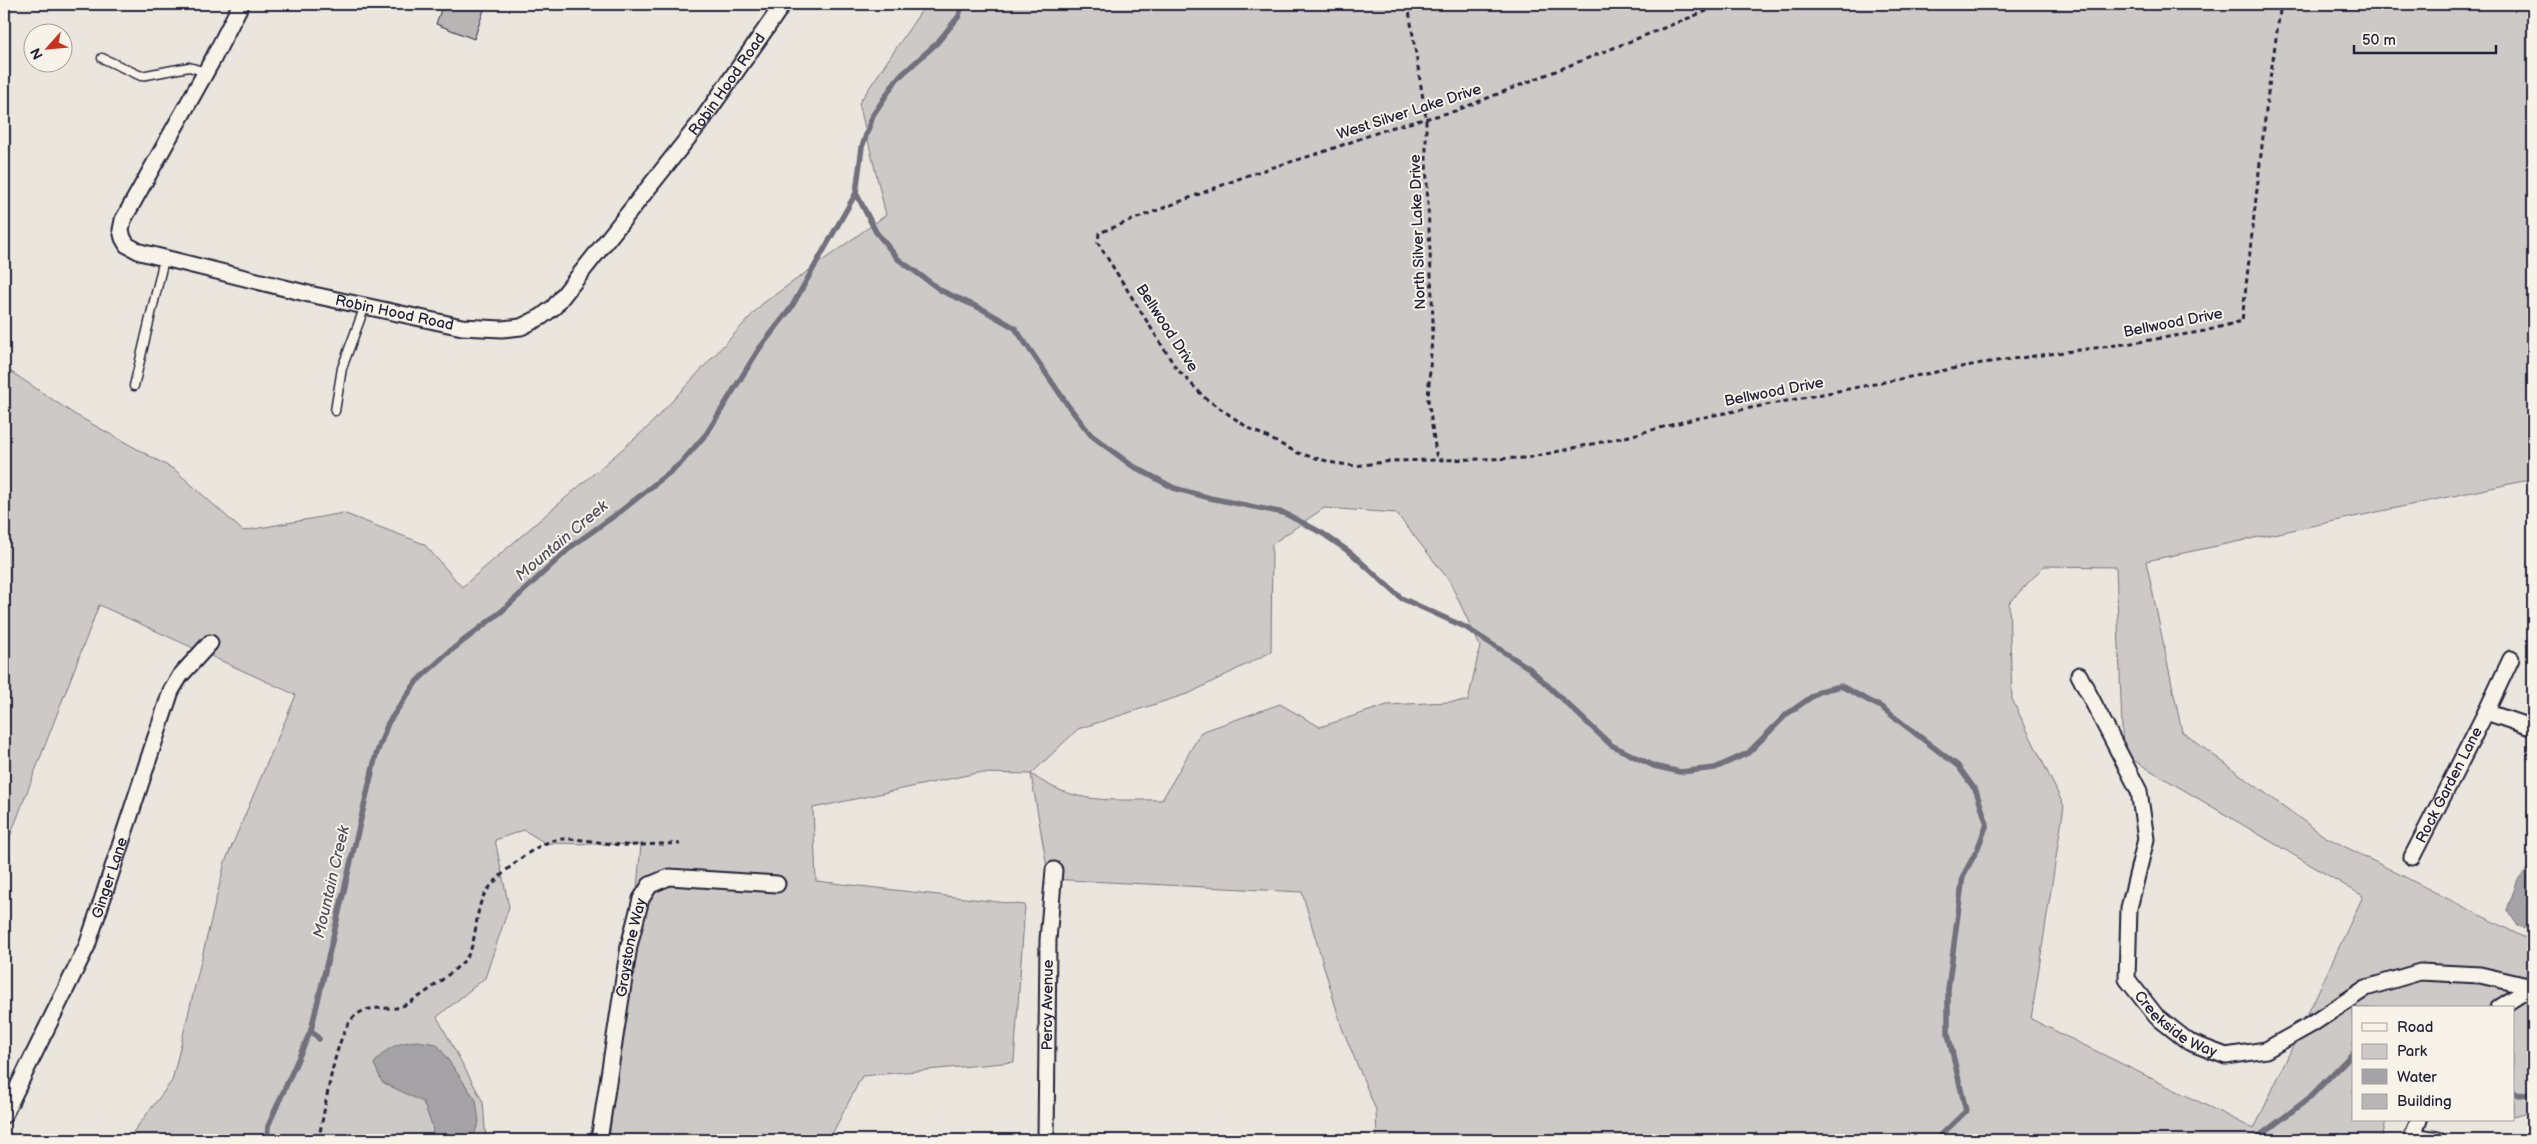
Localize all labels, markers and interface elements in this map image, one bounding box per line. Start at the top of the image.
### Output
north arrow [22,22,72,72]
scale bar [2354,22,2497,54]
street label: Robin Hood Road [684,29,769,139]
text: 50 m [2362,31,2396,50]
text: N [27,45,47,62]
street label: West Silver Lake Drive [1334,80,1484,144]
street label: North Silver Lake Drive [1406,154,1430,310]
street label: Bellwood Drive [1132,281,1202,376]
street label: Robin Hood Road [333,290,455,334]
street label: Bellwood Drive [2122,304,2224,342]
street label: Bellwood Drive [1723,373,1825,411]
water label: Mountain Creek [512,496,613,585]
street label: Rock Garden Lane [2411,724,2486,846]
water label: Mountain Creek [310,823,354,940]
street label: Ginger Lane [87,835,132,921]
street label: Graystone Way [612,896,650,998]
street label: Percy Avenue [1037,959,1057,1051]
street label: Creekside Way [2130,987,2220,1061]
legend [2352,1006,2514,1122]
text: Road [2397,1018,2433,1037]
text: Park [2397,1042,2428,1061]
text: Water [2397,1068,2437,1087]
text: Building [2397,1092,2452,1111]

